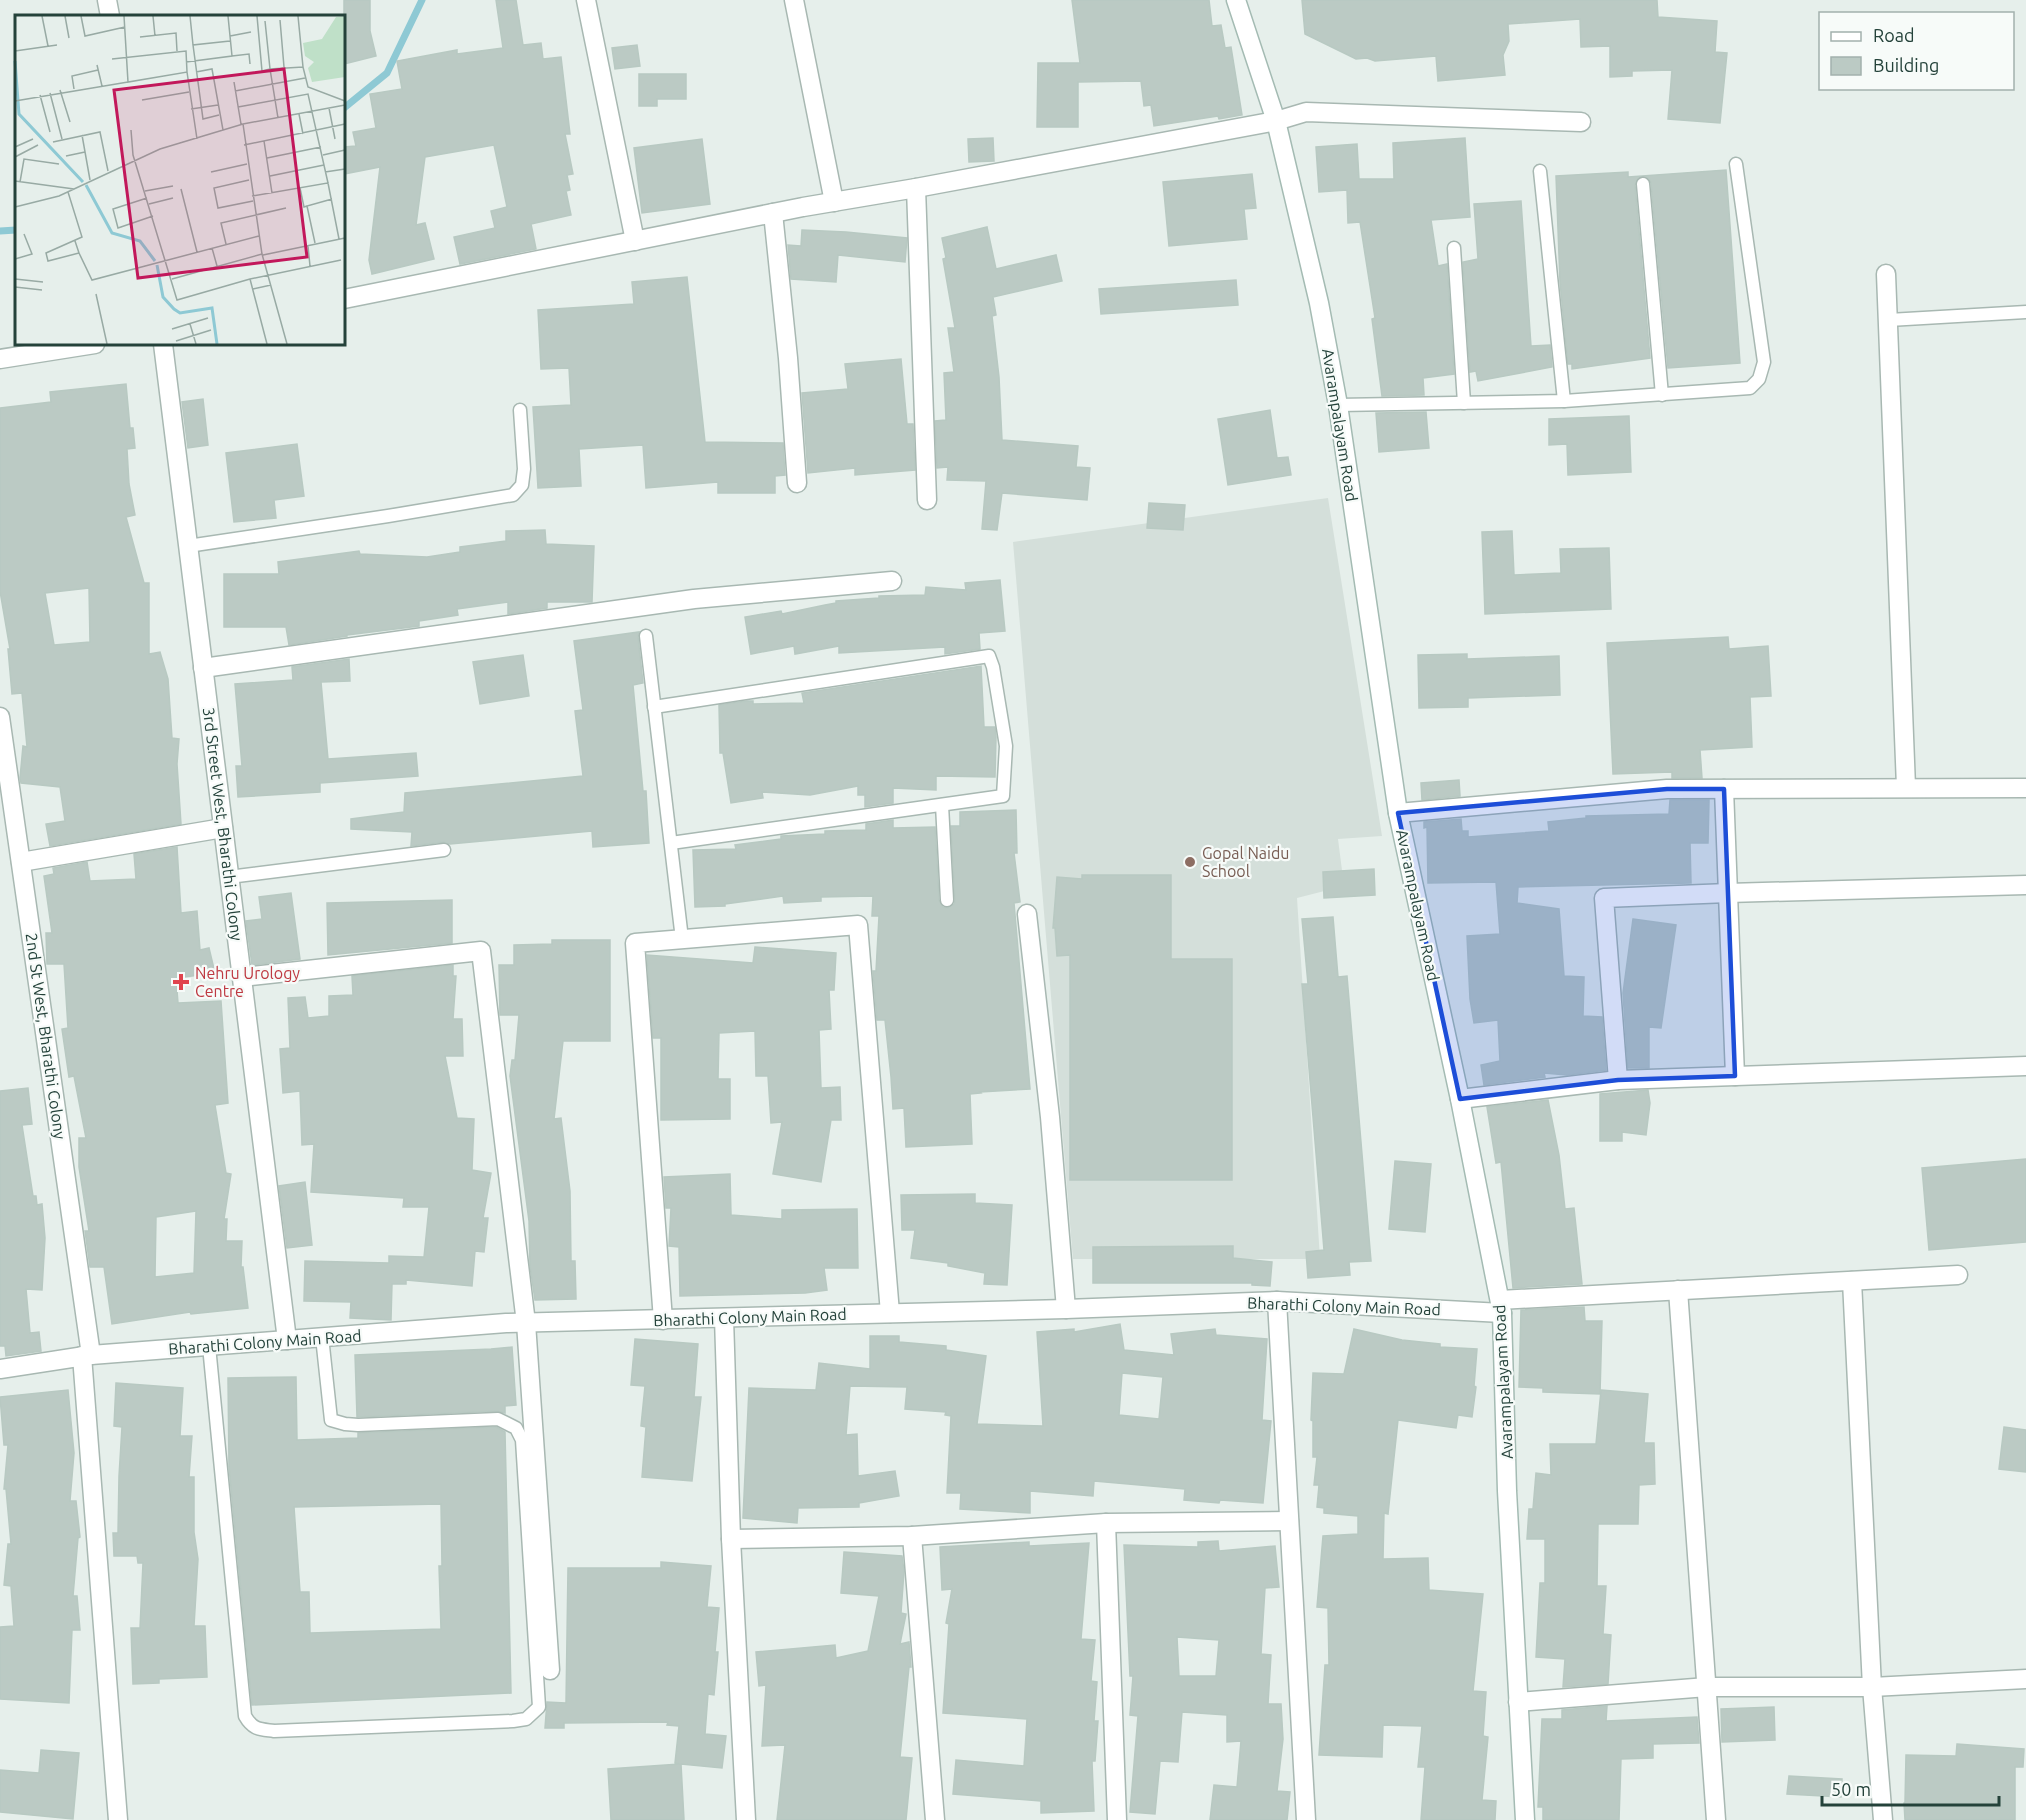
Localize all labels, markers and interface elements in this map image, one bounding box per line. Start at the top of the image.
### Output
legend [1819,12,2014,90]
inset map [15,15,345,345]
text: Road [1873,25,1915,45]
text: Building [1873,55,1939,75]
street label: Avarampalayam Road [1319,347,1361,503]
street label: 3rd Street West, Bharathi Colony [200,706,246,942]
street label: Avarampalayam Road [1393,828,1443,982]
place label: Gopal Naidu School [1202,844,1289,880]
marker: Gopal Naidu School [1183,855,1197,869]
street label: 2nd St West, Bharathi Colony [23,932,69,1141]
place label: Nehru Urology Centre [195,964,300,1000]
marker: Nehru Urology Centre [172,973,190,991]
street label: Bharathi Colony Main Road [1247,1294,1441,1318]
street label: Avarampalayam Road [1490,1304,1516,1460]
street label: Bharathi Colony Main Road [653,1305,847,1329]
street label: Bharathi Colony Main Road [168,1326,362,1358]
scale bar [1822,1769,1999,1807]
text: 50 m [1831,1779,1871,1799]

